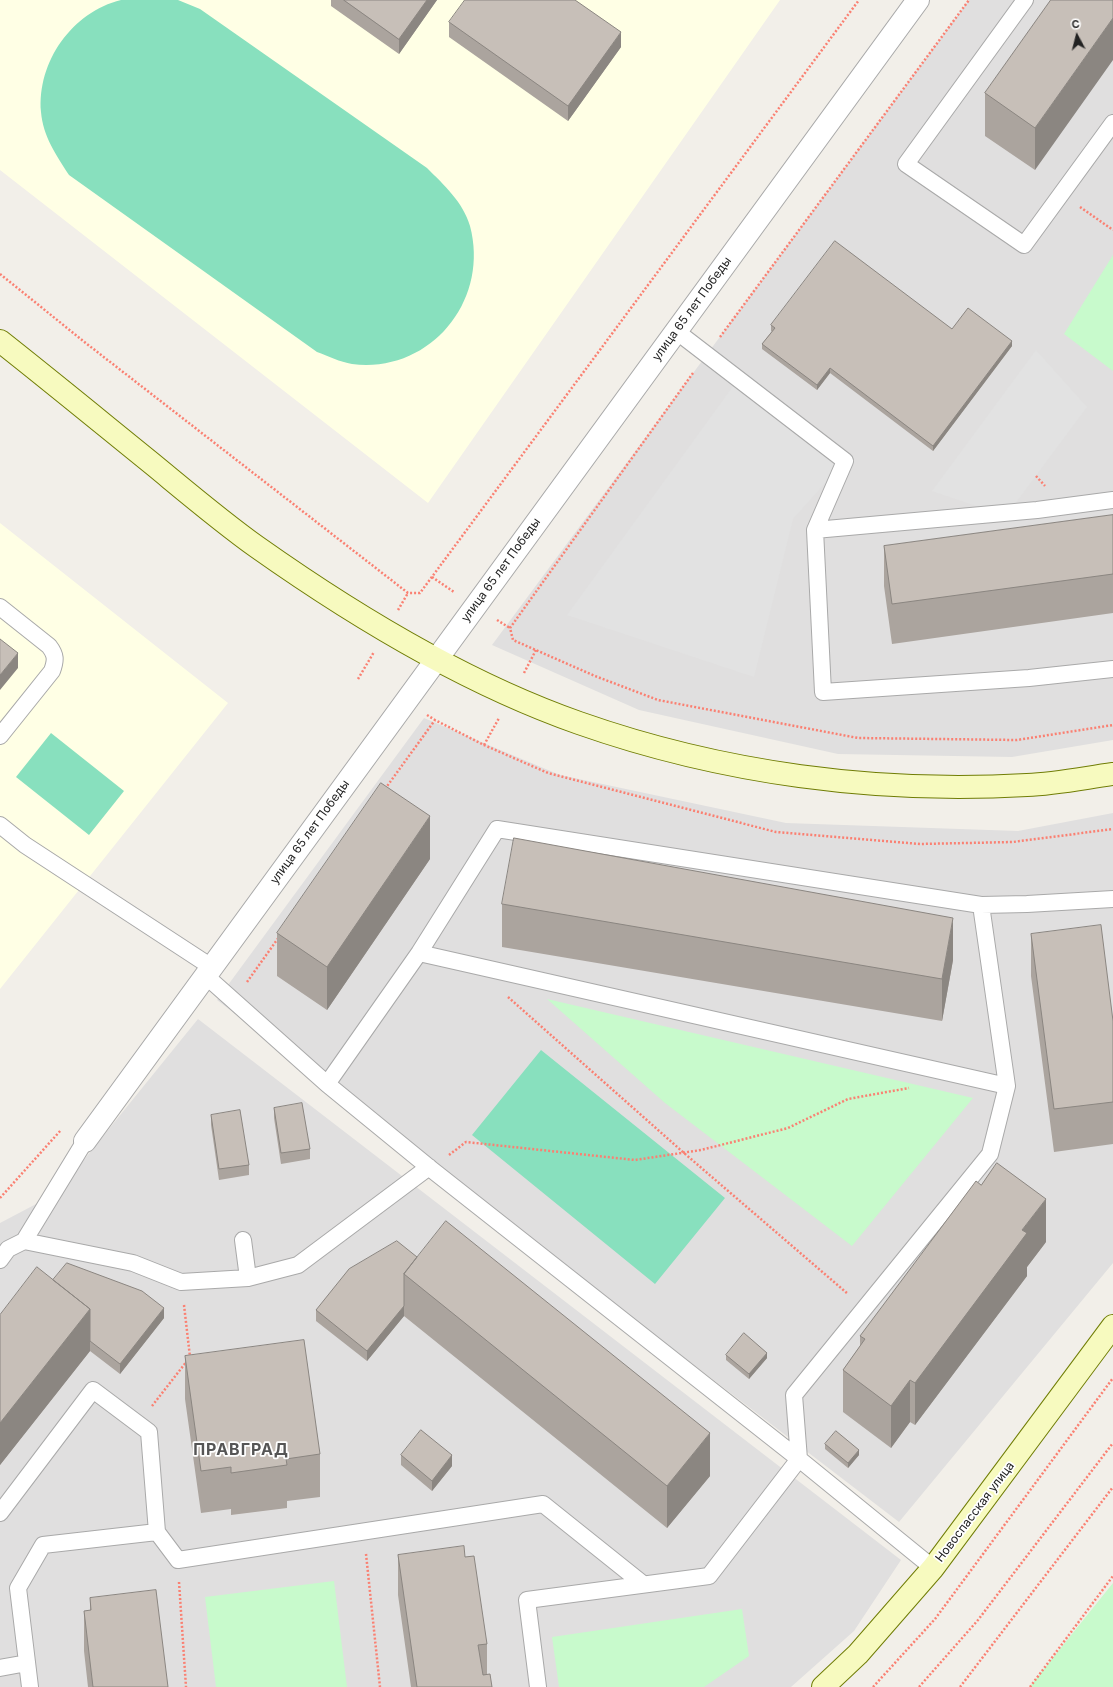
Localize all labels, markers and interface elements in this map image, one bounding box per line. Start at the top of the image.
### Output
north arrow [1057,16,1097,56]
text: С [1071,17,1080,32]
street label: улица 65 лет Победы [649,254,735,364]
street label: улица 65 лет Победы [458,515,544,625]
street label: улица 65 лет Победы [267,777,353,887]
district label: ПРАВГРАД [193,1440,289,1460]
street label: Новоспасская улица [933,1459,1017,1565]

